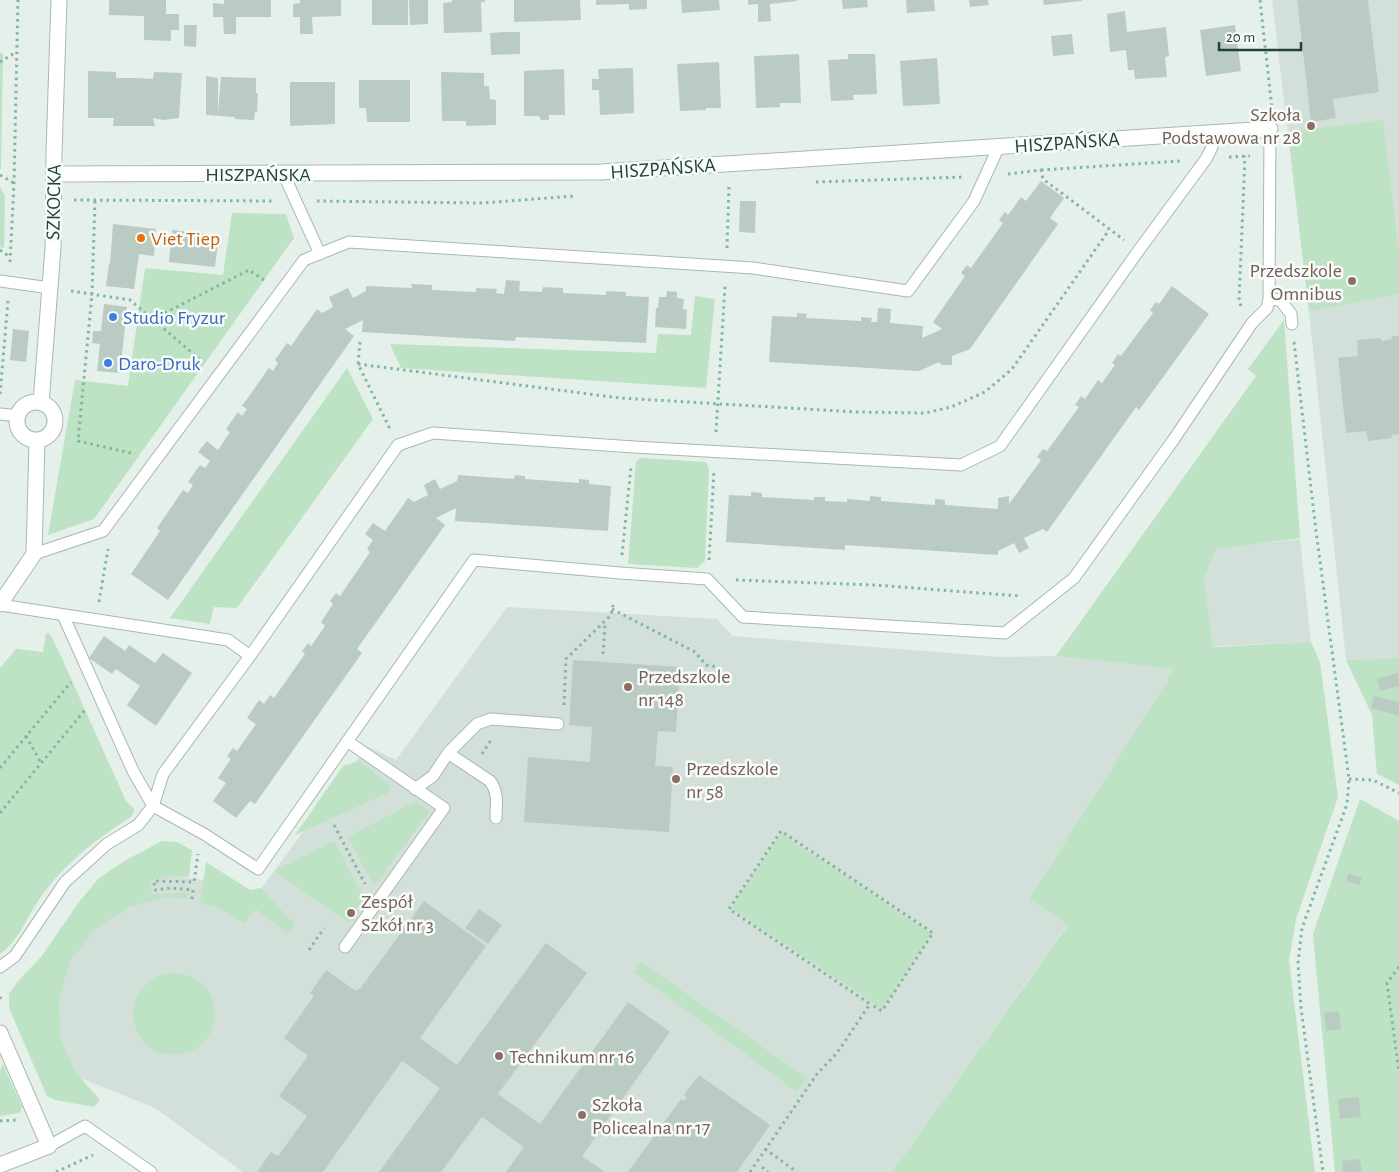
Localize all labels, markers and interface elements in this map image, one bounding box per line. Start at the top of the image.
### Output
scale bar [1219,20,1302,52]
text: 20 m [1226,30,1255,45]
place label: Szkoła Podstawowa nr 28 [1162,105,1301,148]
marker: Szkoła Podstawowa nr 28 [1305,120,1317,132]
street label: HISZPAŃSKA [1014,128,1121,157]
street label: HISZPAŃSKA [610,154,717,183]
street label: SZKOCKA [43,163,65,240]
street label: HISZPAŃSKA [205,164,311,185]
place label: Viet Tiep [151,229,220,249]
marker: Viet Tiep [135,232,147,244]
place label: Przedszkole Omnibus [1249,261,1342,304]
marker: Przedszkole Omnibus [1346,275,1358,287]
place label: Studio Fryzur [123,308,226,328]
marker: Studio Fryzur [107,311,119,323]
place label: Daro-Druk [118,354,200,374]
marker: Daro-Druk [102,357,114,369]
place label: Przedszkole nr 148 [638,667,731,710]
marker: Przedszkole nr 148 [622,681,634,693]
place label: Przedszkole nr 58 [686,759,779,802]
marker: Przedszkole nr 58 [670,773,682,785]
place label: Zespół Szkół nr 3 [361,892,434,935]
marker: Zespół Szkół nr 3 [345,907,357,919]
place label: Technikum nr 16 [509,1047,634,1067]
marker: Technikum nr 16 [493,1050,505,1062]
place label: Szkoła Policealna nr 17 [592,1095,710,1138]
marker: Szkoła Policealna nr 17 [576,1109,588,1121]

